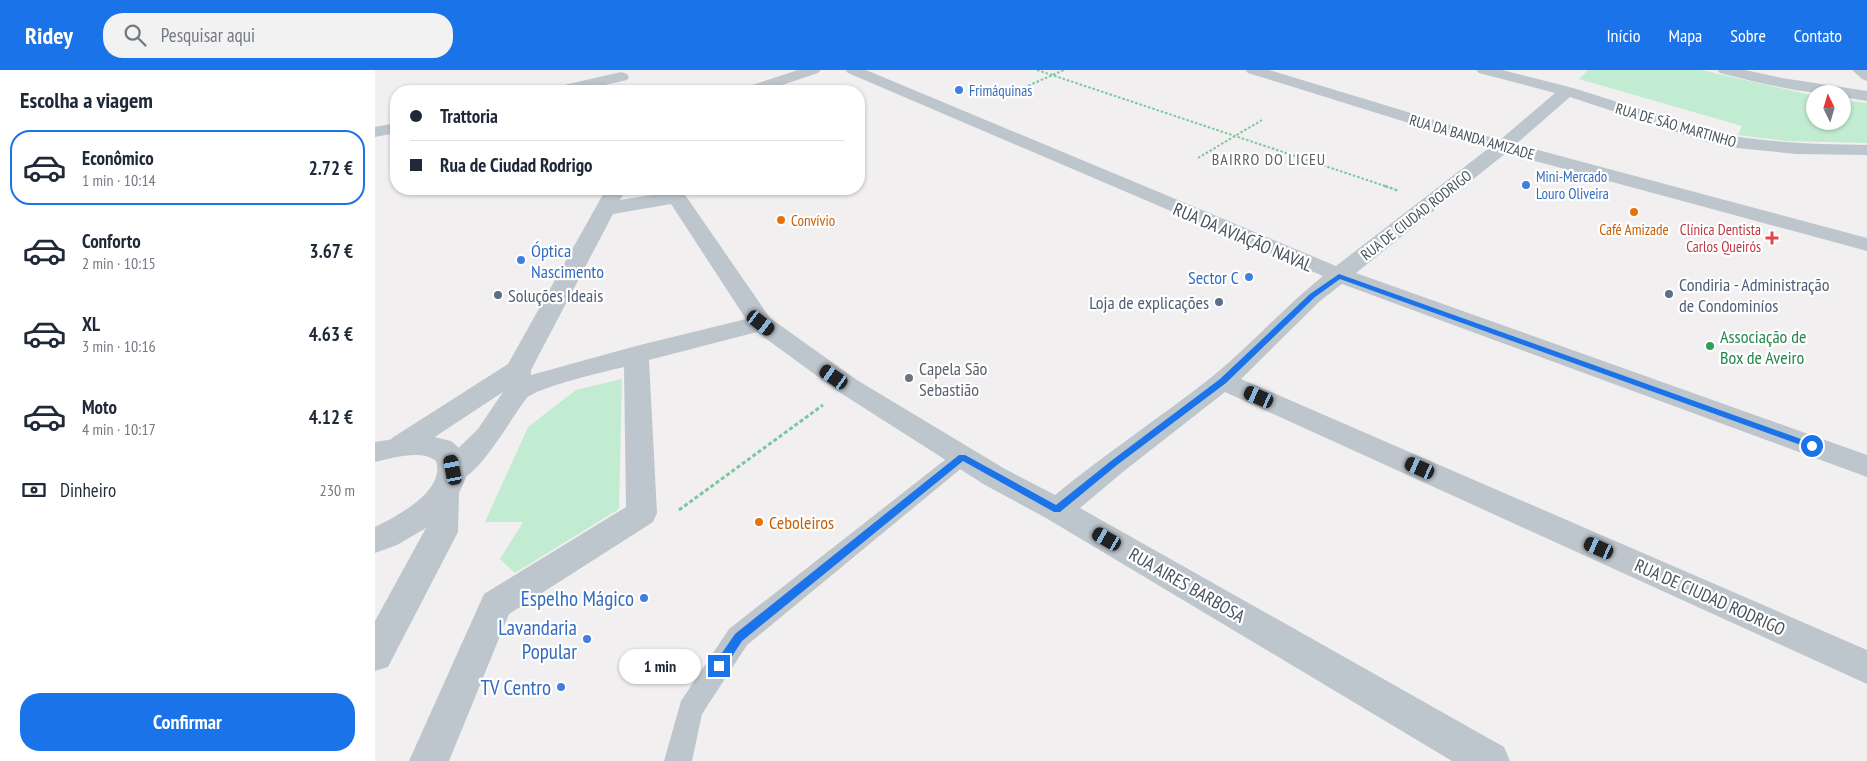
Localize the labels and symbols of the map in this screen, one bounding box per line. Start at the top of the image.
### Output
place label: Frimáquinas [969,81,1032,100]
marker: Frimáquinas [953,84,965,96]
north arrow [1806,85,1851,130]
street label: RUA DE SÃO MARTINHO [1613,99,1739,151]
street label: RUA DA BANDA AMIZADE [1407,110,1537,164]
district label: BAIRRO DO LICEU [1212,149,1326,169]
street label: RUA DE CIUDAD RODRIGO [1357,166,1475,264]
place label: Mini-Mercado Louro Oliveira [1536,167,1609,203]
marker: Mini-Mercado Louro Oliveira [1520,179,1532,191]
street label: RUA DA AVIAÇÃO NAVAL [1170,197,1317,277]
marker: Café Amizade [1628,206,1640,218]
place label: Convívio [791,211,835,230]
marker: Convívio [775,214,787,226]
place label: Café Amizade [1599,220,1669,239]
place label: Clínica Dentista Carlos Queirós [1680,220,1761,256]
marker: Clínica Dentista Carlos Queirós [1765,231,1779,245]
place label: Óptica Nascimento [531,239,604,283]
marker: Óptica Nascimento [515,254,527,266]
place label: Sector C [1188,266,1239,289]
marker: Sector C [1243,271,1255,283]
place label: Condiria - Administração de Condominíos [1679,273,1830,317]
place label: Soluções Ideais [508,284,603,307]
marker: Condiria - Administração de Condominíos [1663,288,1675,300]
marker: Soluções Ideais [492,289,504,301]
place label: Loja de explicações [1089,291,1209,314]
marker: Loja de explicações [1213,296,1225,308]
car [744,308,777,338]
place label: Associação de Box de Aveiro [1720,325,1806,369]
marker: Associação de Box de Aveiro [1704,340,1716,352]
place label: Capela São Sebastião [919,357,988,401]
car [817,362,850,392]
marker: Capela São Sebastião [903,372,915,384]
car [1242,384,1275,410]
route start [1801,435,1823,457]
car [442,454,463,486]
car [1403,455,1436,481]
place label: Ceboleiros [769,511,834,534]
marker: Ceboleiros [753,516,765,528]
car [1090,525,1123,553]
car [1582,535,1615,561]
street label: RUA AIRES BARBOSA [1125,543,1249,628]
street label: RUA DE CIUDAD RODRIGO [1631,553,1789,641]
place label: Espelho Mágico [521,585,634,612]
marker: Espelho Mágico [638,592,650,604]
place label: Lavandaria Popular [498,614,577,665]
marker: Lavandaria Popular [581,633,593,645]
callout: 1 min [619,648,701,684]
route end [708,655,730,677]
place label: TV Centro [481,674,551,701]
marker: TV Centro [555,681,567,693]

